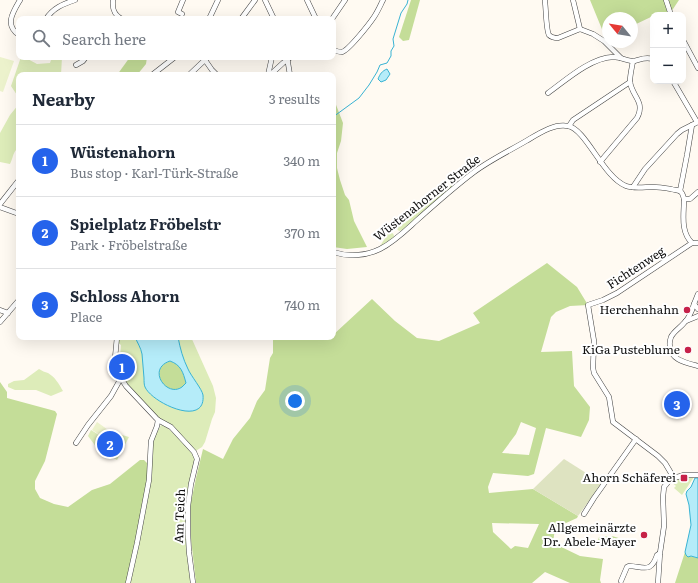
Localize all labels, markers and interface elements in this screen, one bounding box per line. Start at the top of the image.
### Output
north arrow [602,12,638,48]
map controls [650,12,686,84]
button: + [650,12,686,48]
search box [16,16,336,60]
icon: search [30,27,52,49]
text: Search here [62,27,146,50]
button: − [650,48,686,84]
text: Nearby [32,86,95,111]
text: 3 results [269,89,320,108]
text: Wüstenahorn [70,140,176,163]
street label: Wüstenahorner Straße [369,150,484,245]
text: 1 [42,151,48,170]
text: 340 m [283,151,320,170]
text: Bus stop · Karl-Türk-Straße [70,163,238,182]
text: Spielplatz Fröbelstr [70,212,221,235]
text: 2 [42,223,48,242]
text: 370 m [284,223,320,242]
text: Park · Fröbelstraße [70,235,187,254]
street label: Fichtenweg [603,241,668,293]
text: Schloss Ahorn [70,284,180,307]
text: 3 [41,295,49,314]
text: 740 m [284,295,320,314]
place label: Herchenhahn [599,300,679,318]
marker: Herchenhahn [682,305,692,315]
text: Place [70,307,102,326]
place label: KiGa Pusteblume [582,340,680,358]
marker: KiGa Pusteblume [683,345,693,355]
pin: 1 [109,352,135,382]
pin: 3 [664,389,690,419]
your location [285,391,305,411]
pin: 2 [97,429,123,459]
place label: Ahorn Schäferei [582,468,676,486]
marker: Ahorn Schäferei [679,473,689,483]
street label: Am Teich [169,488,189,544]
place label: Allgemeinärzte Dr. Abele-Mayer [543,518,636,550]
marker: Allgemeinärzte Dr. Abele-Mayer [639,530,649,540]

